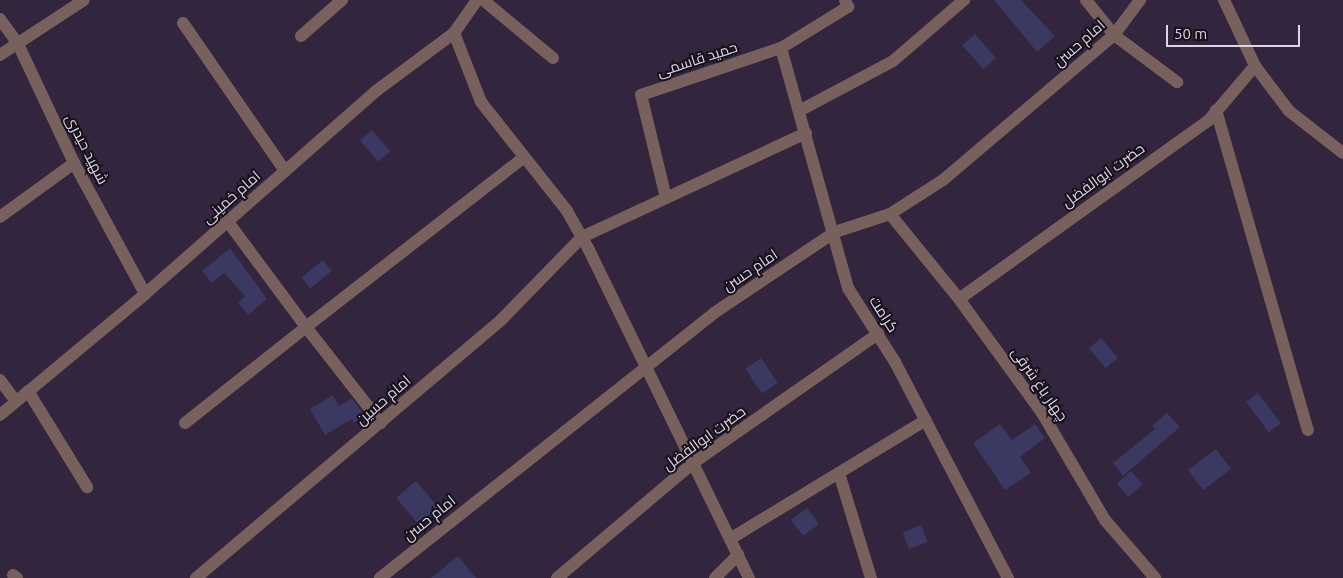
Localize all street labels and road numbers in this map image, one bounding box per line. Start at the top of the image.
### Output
street label: امام حسن [1050,16,1108,70]
street label: حمید قاسمی [654,38,740,80]
street label: شهید حیدری [62,111,112,187]
street label: حضرت ابوالفضل [1058,139,1148,211]
street label: امام خمینی [198,167,264,227]
street label: امام حسن [719,245,781,295]
street label: کرامت [866,292,902,336]
street label: چهار باغ شرقی [1008,344,1072,424]
street label: امام حسین [352,371,414,429]
street label: حضرت ابوالفضل [659,402,749,474]
street label: امام حسن [399,491,459,545]

